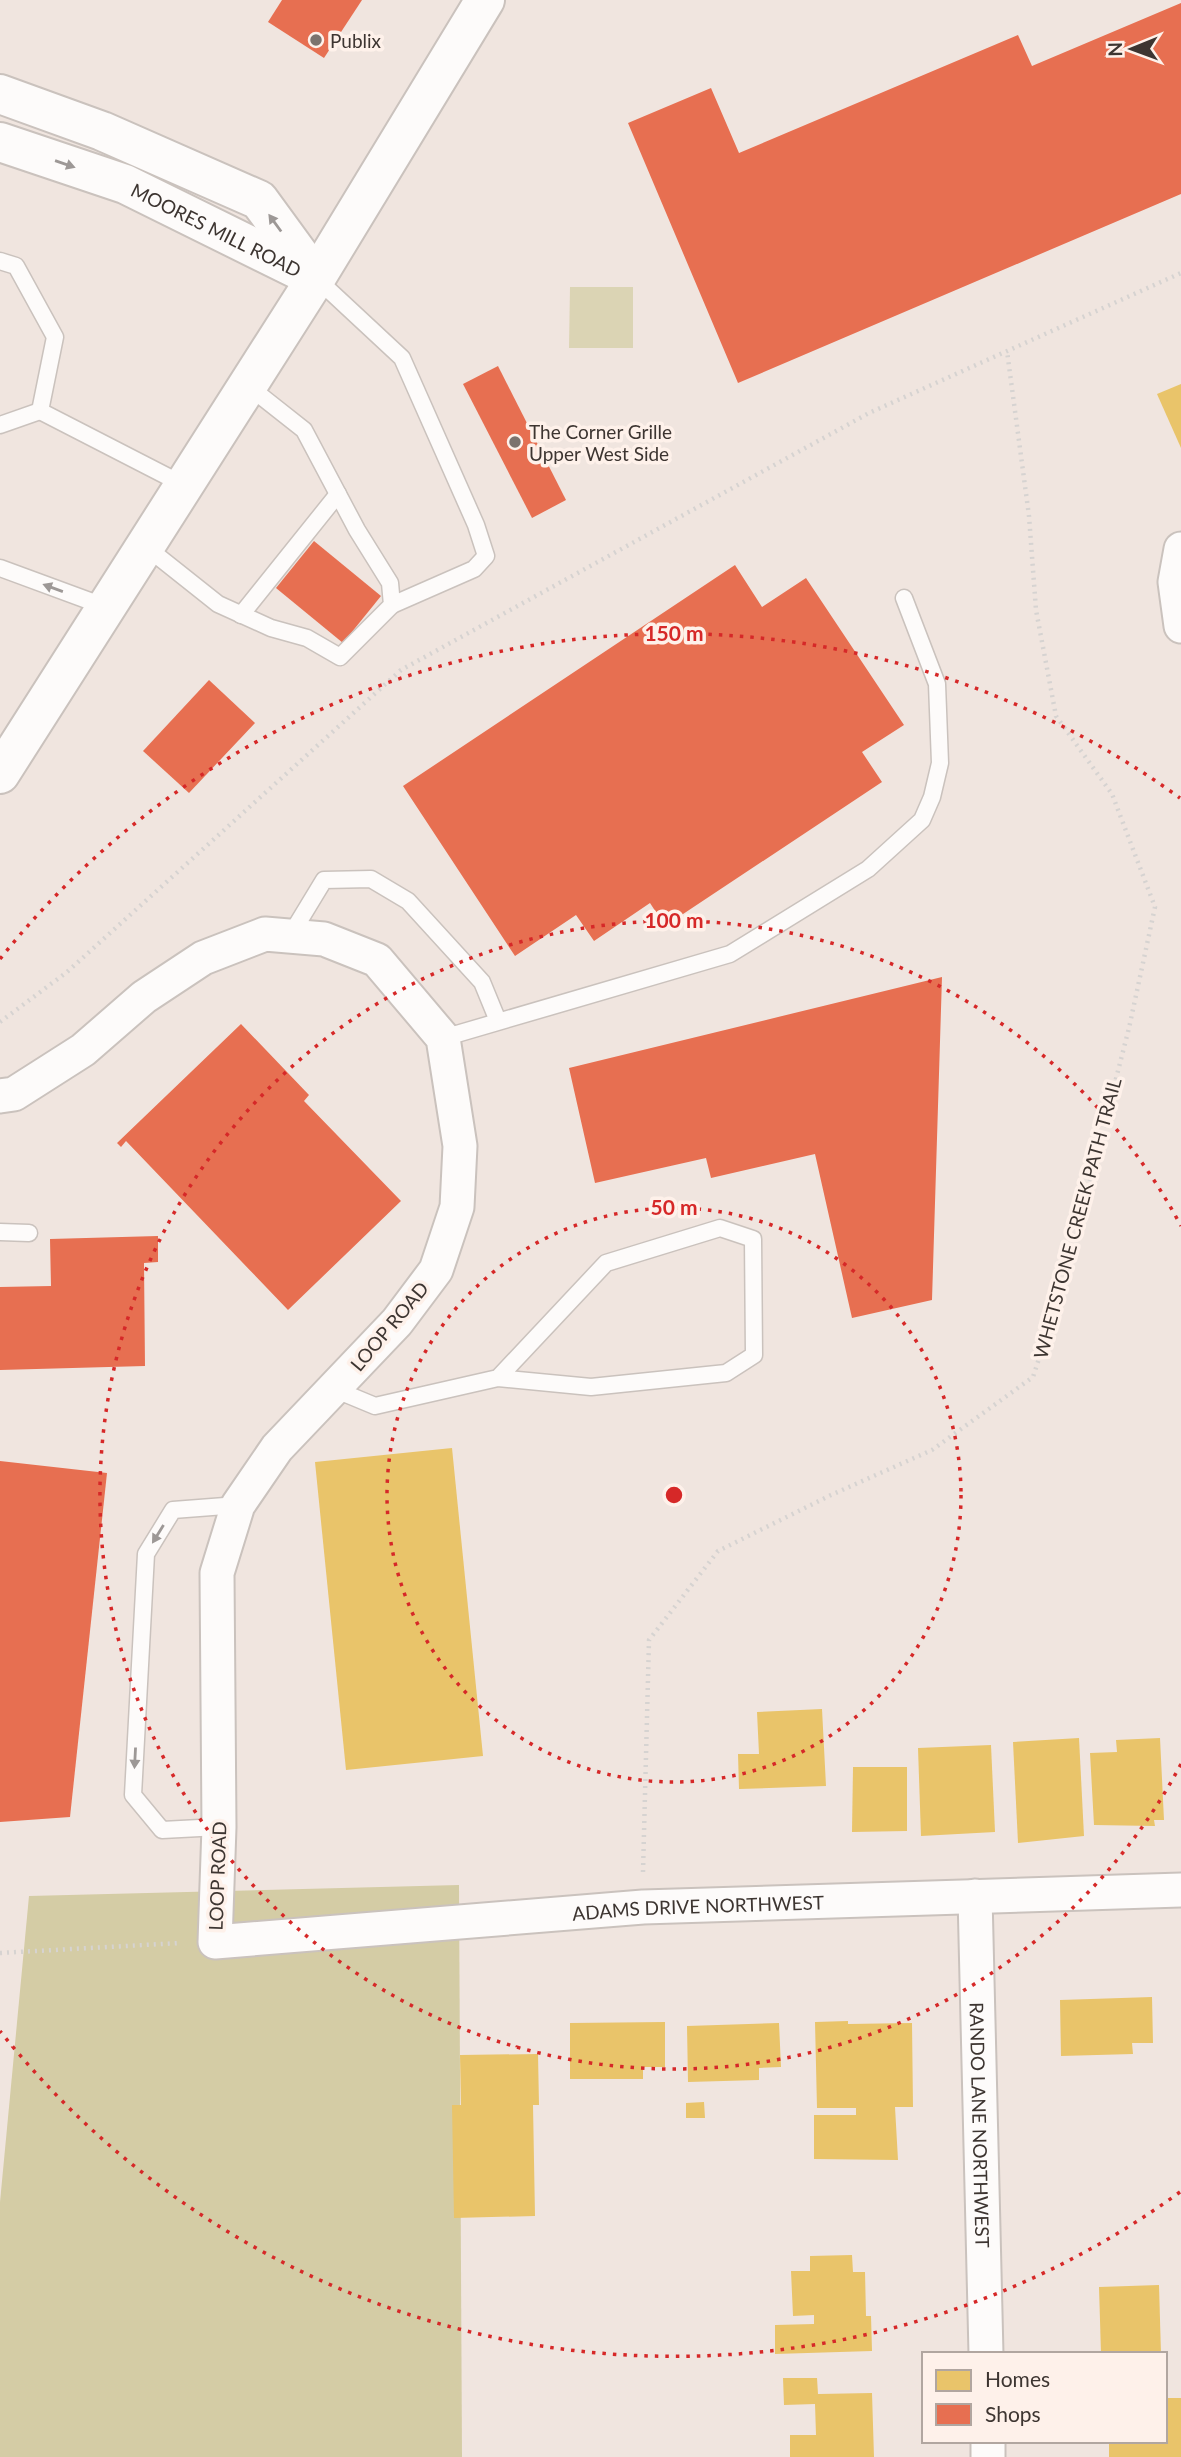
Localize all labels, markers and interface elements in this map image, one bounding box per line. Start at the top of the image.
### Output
north arrow [1097,14,1167,84]
place label: Publix [330,29,382,52]
marker: Publix [308,32,324,48]
text: N [1103,42,1126,57]
one-way arrow [54,159,75,170]
street label: MOORES MILL ROAD [128,178,305,281]
one-way arrow [269,214,283,232]
place label: The Corner Grille Upper West Side [529,420,672,465]
marker: The Corner Grille Upper West Side [507,434,523,450]
one-way arrow [43,582,64,593]
text: 150 m [644,620,704,645]
text: 100 m [644,907,704,932]
street label: WHETSTONE CREEK PATH TRAIL [1028,1075,1126,1361]
text: 50 m [650,1194,698,1219]
street label: LOOP ROAD [345,1277,433,1375]
centre of rings [662,1483,686,1507]
one-way arrow [152,1525,165,1544]
one-way arrow [130,1747,141,1769]
street label: LOOP ROAD [204,1821,230,1931]
street label: ADAMS DRIVE NORTHWEST [571,1890,824,1924]
street label: RANDO LANE NORTHWEST [966,2002,995,2248]
legend [922,2352,1167,2443]
text: Homes [985,2366,1050,2391]
text: Shops [985,2401,1041,2426]

